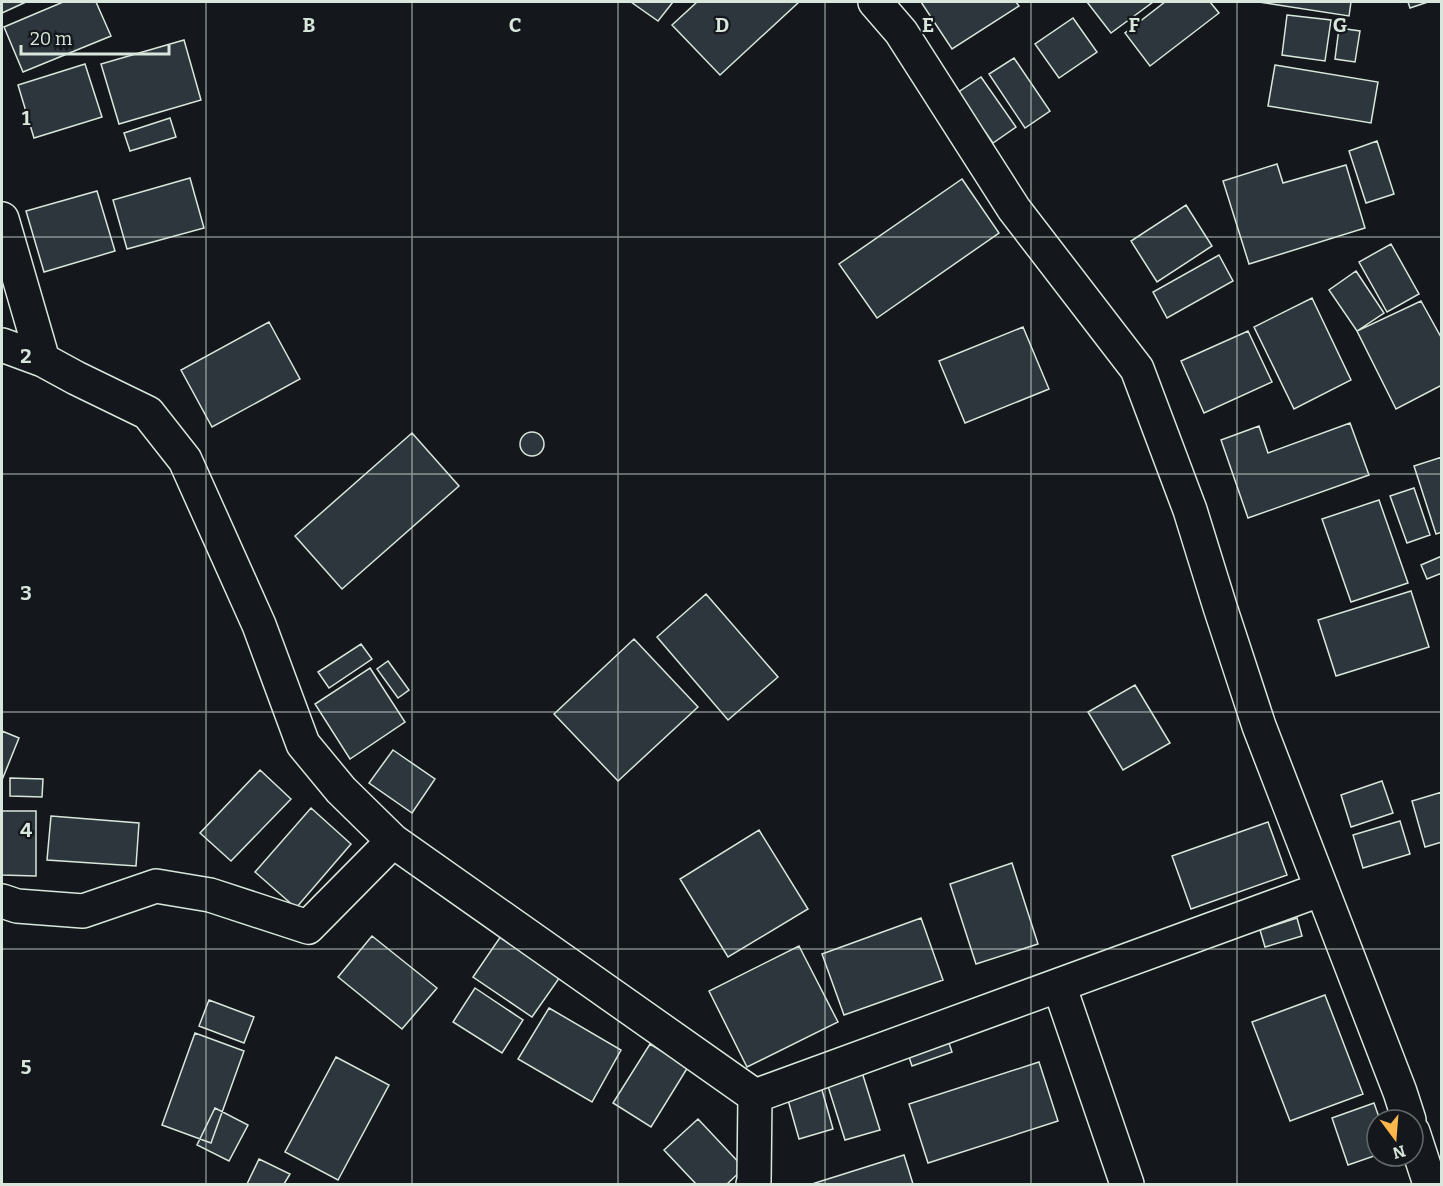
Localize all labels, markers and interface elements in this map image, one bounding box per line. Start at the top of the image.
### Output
text: B [303,13,316,37]
text: C [509,13,521,37]
text: D [715,13,729,37]
text: E [922,13,934,37]
text: F [1128,13,1140,37]
text: G [1333,13,1347,37]
scale bar [21,18,170,56]
text: 20 m [30,28,72,50]
text: 1 [22,106,31,130]
text: 2 [20,344,32,368]
text: 3 [20,581,32,605]
text: 4 [20,818,32,842]
text: 5 [21,1055,32,1079]
north arrow [1365,1108,1425,1168]
text: N [1390,1141,1408,1163]

